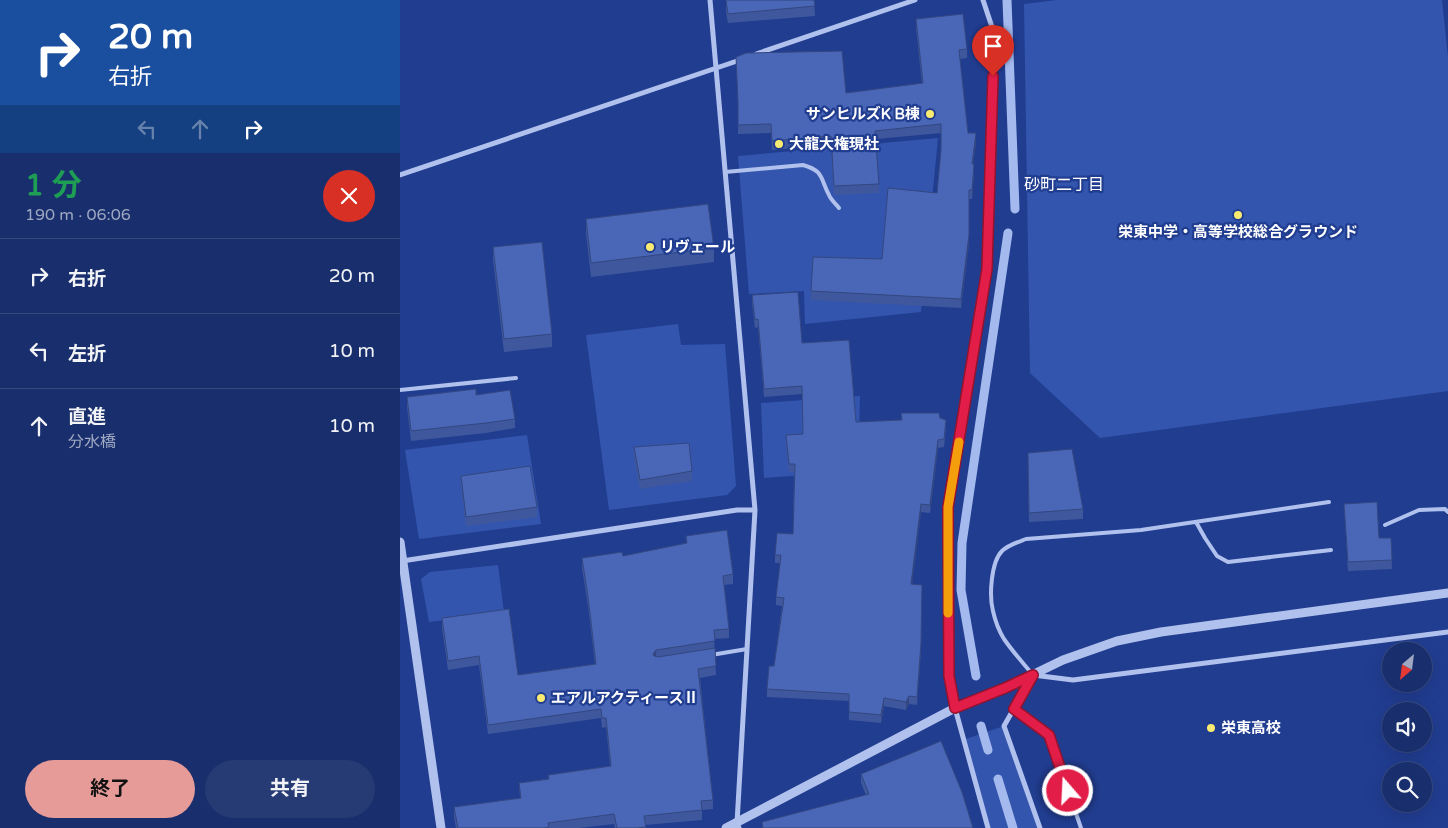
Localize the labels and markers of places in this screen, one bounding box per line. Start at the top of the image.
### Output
pin [972,25,1014,76]
place label: サンヒルズK B棟 [806,105,920,123]
marker: サンヒルズK B棟 [924,108,936,120]
place label: 大龍大権現社 [789,135,879,153]
marker: 大龍大権現社 [773,138,785,150]
marker: 栄東中学・高等学校総合グラウンド [1232,209,1244,221]
place label: 栄東中学・高等学校総合グラウンド [1118,223,1358,241]
place label: リヴェール [660,238,735,256]
marker: リヴェール [644,241,656,253]
place label: エアルアクティースⅡ [551,689,698,707]
marker: エアルアクティースⅡ [535,692,547,704]
place label: 栄東高校 [1221,719,1281,737]
marker: 栄東高校 [1205,722,1217,734]

